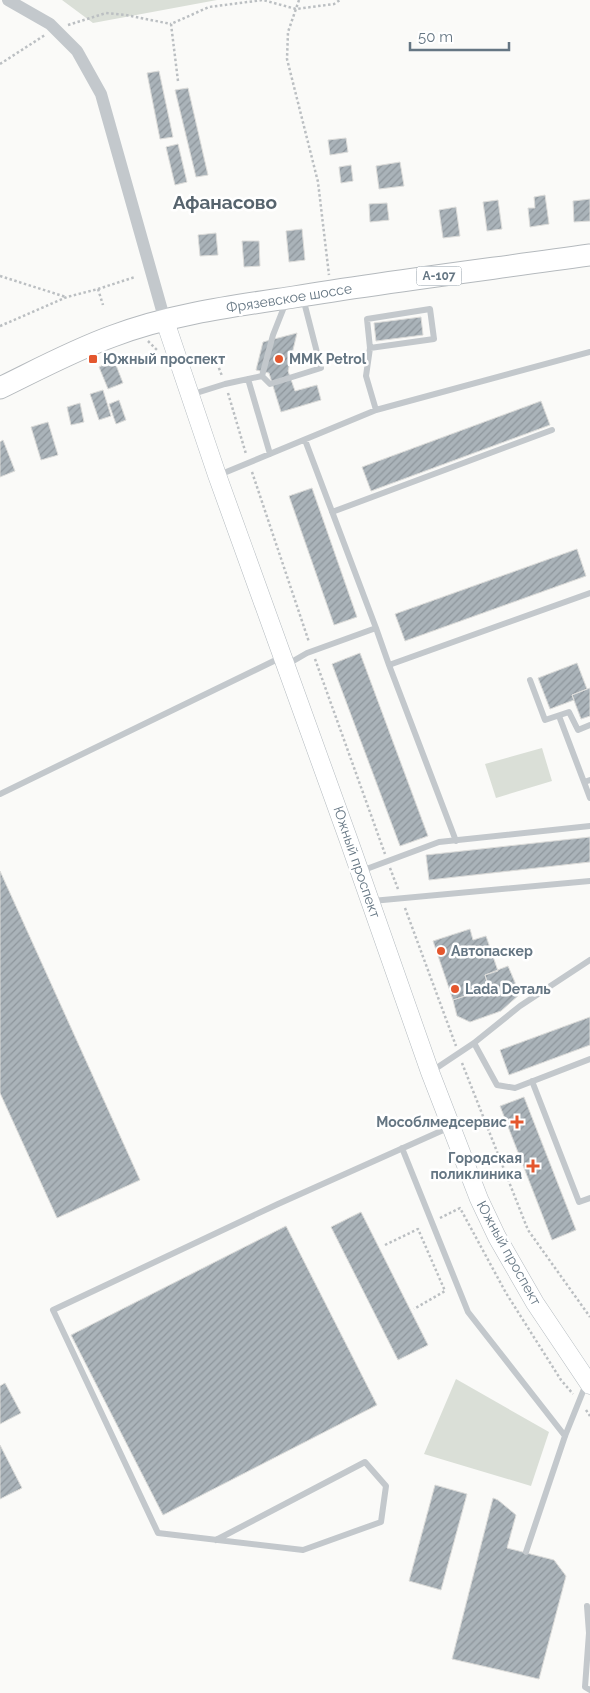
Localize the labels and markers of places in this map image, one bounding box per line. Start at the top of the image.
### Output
place label: Южный проспект [103,351,225,367]
place label: MMK Petrol [289,351,367,367]
marker: Южный проспект [87,353,99,365]
marker: MMK Petrol [273,353,285,365]
place label: Автопаскер [451,943,533,959]
marker: Автопаскер [435,945,447,957]
place label: Lada Dеталь [465,981,551,997]
marker: Lada Dеталь [449,983,461,995]
place label: Мособлмедсервис [376,1114,507,1130]
marker: Мособлмедсервис [511,1116,523,1128]
place label: Городская поликлиника [430,1150,522,1182]
marker: Городская поликлиника [526,1159,540,1173]

